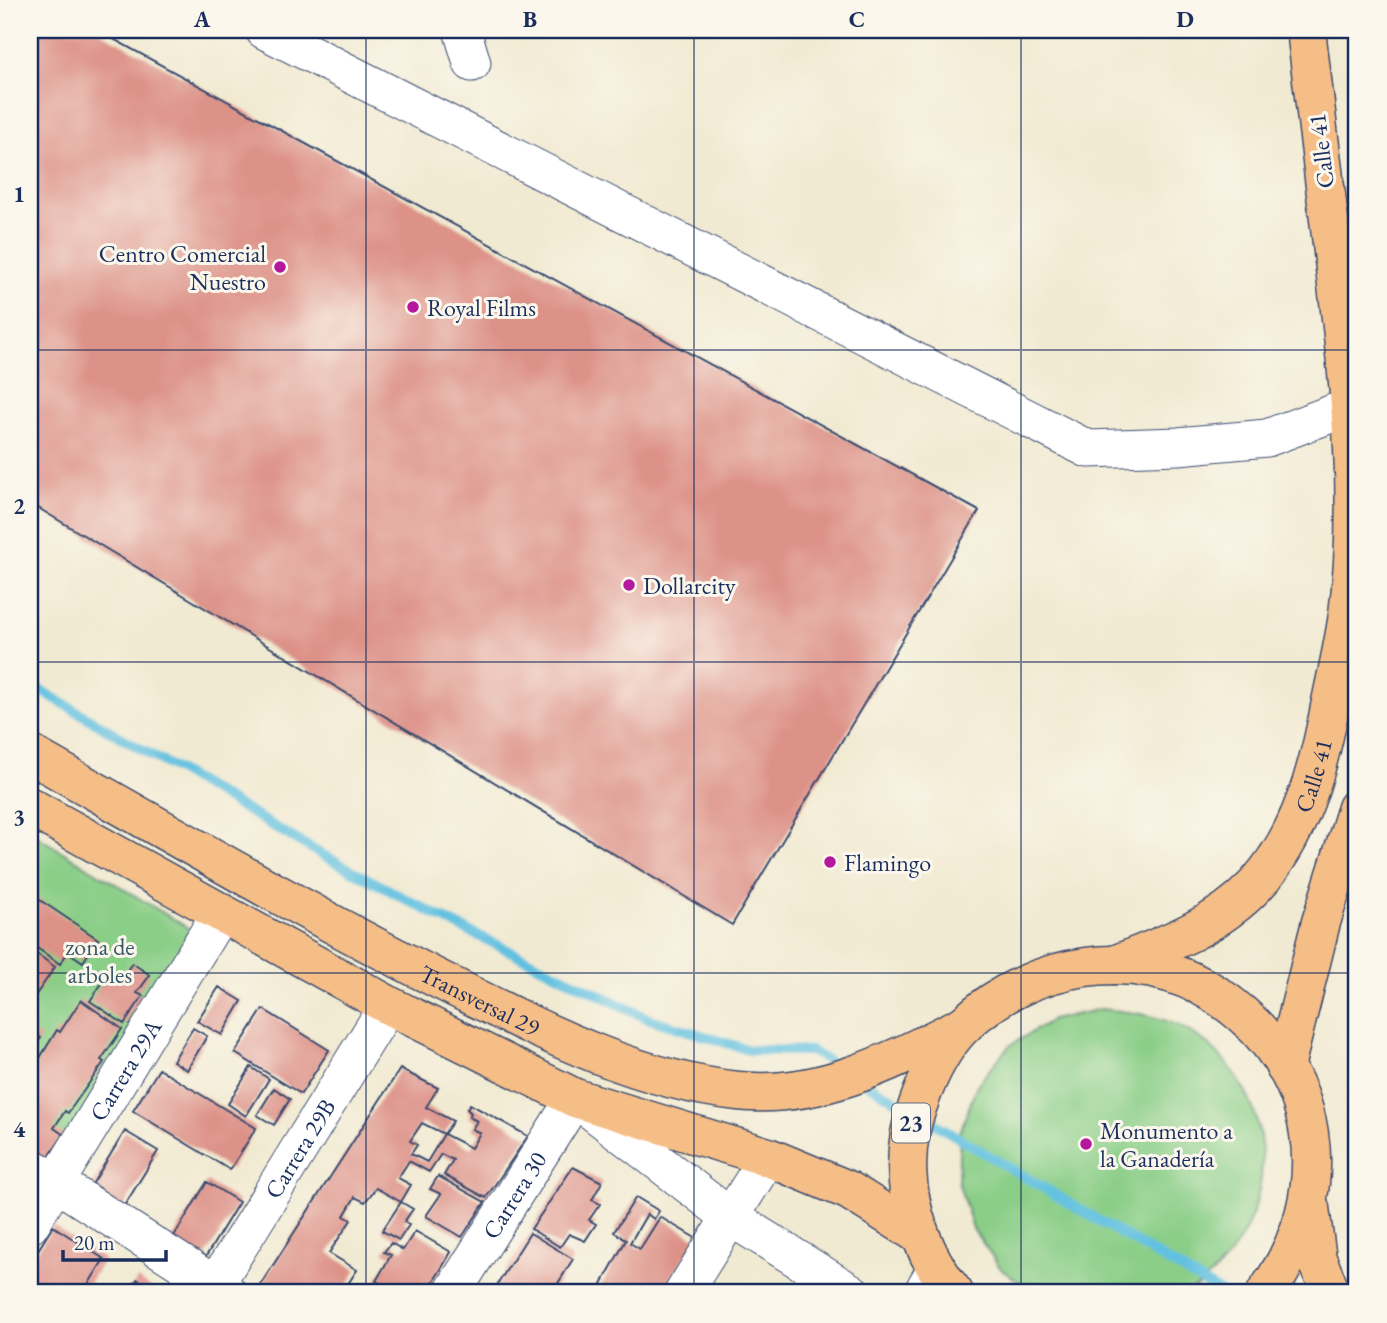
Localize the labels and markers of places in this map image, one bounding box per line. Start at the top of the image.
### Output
place label: Centro Comercial Nuestro [99,238,266,297]
marker: Centro Comercial Nuestro [272,259,288,275]
place label: Royal Films [427,292,536,323]
marker: Royal Films [405,299,421,315]
place label: Dollarcity [643,570,736,601]
marker: Dollarcity [621,577,637,593]
place label: Flamingo [844,847,931,878]
marker: Flamingo [822,854,838,870]
place label: Monumento a la Ganadería [1100,1115,1233,1174]
marker: Monumento a la Ganadería [1078,1136,1094,1152]

